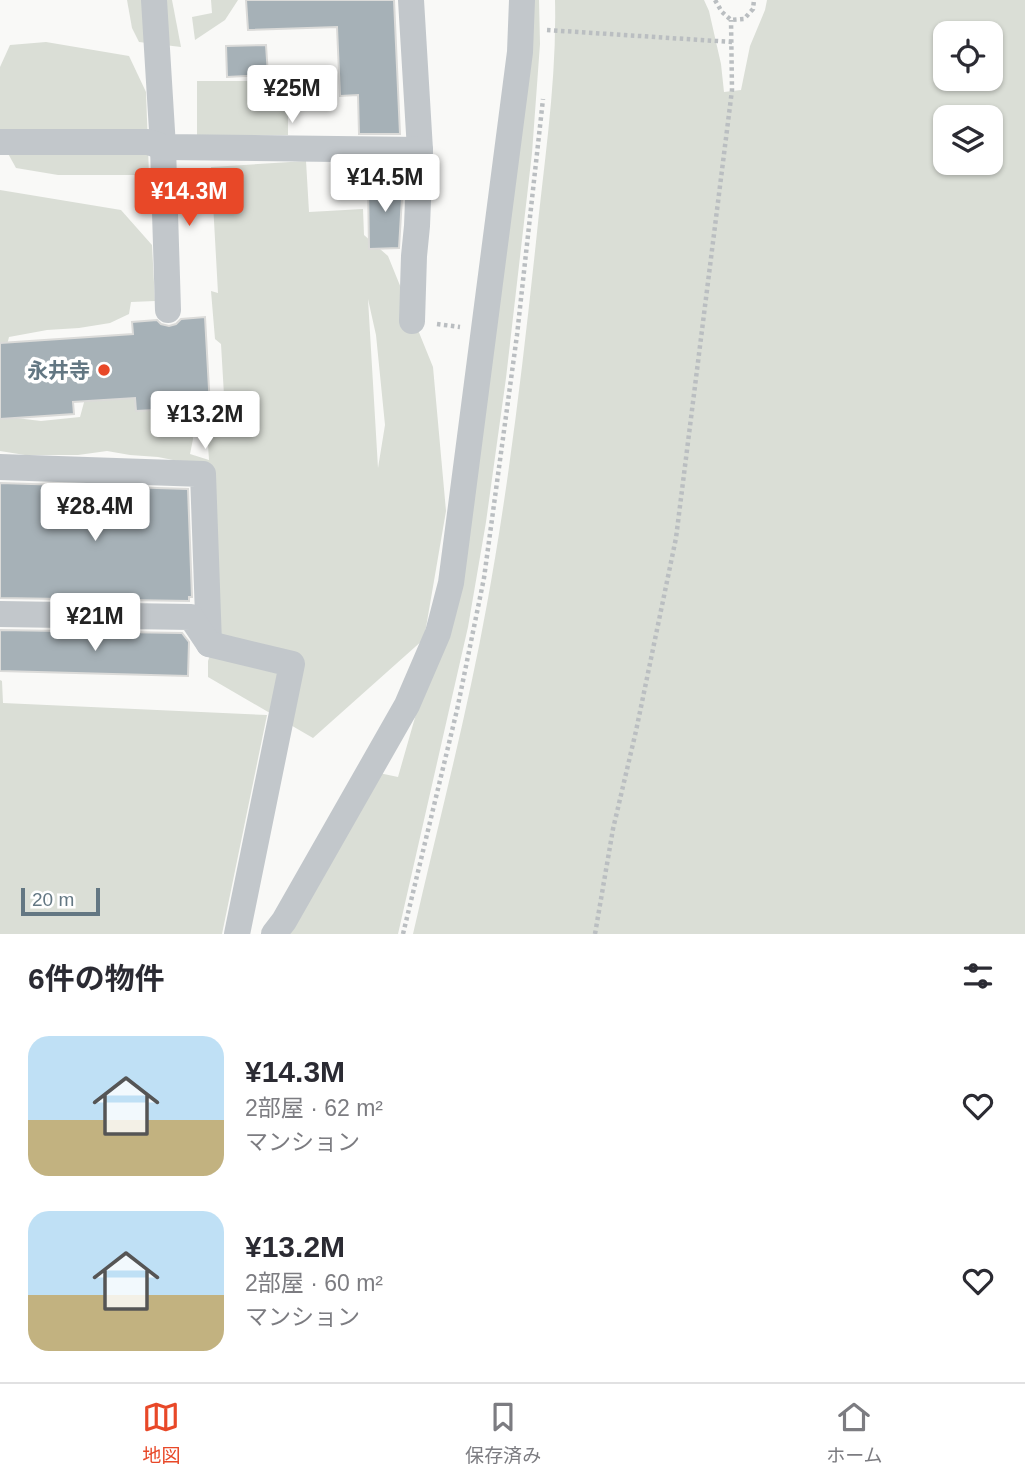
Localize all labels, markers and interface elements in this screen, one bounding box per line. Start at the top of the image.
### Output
map controls [933,21,1003,175]
button: locate [933,21,1003,91]
pin: ¥25M [251,66,333,125]
text: ¥25M [263,75,321,101]
button: layers [933,105,1003,175]
pin: ¥14.5M [328,154,442,214]
text: ¥14.5M [347,164,423,190]
pin: ¥14.3M [132,168,246,228]
text: ¥14.3M [151,178,227,204]
place label: 永井寺 [27,359,90,382]
marker: 永井寺 [96,362,112,378]
pin: ¥13.2M [148,392,262,451]
text: ¥13.2M [167,401,243,427]
pin: ¥28.4M [38,484,152,543]
text: ¥28.4M [57,493,133,519]
pin: ¥21M [54,594,136,653]
text: ¥21M [66,603,124,629]
scale bar [21,885,100,917]
text: 20 m [32,889,74,910]
icon: filters [959,957,997,995]
text: 6件の物件 [28,962,165,995]
text: ¥14.3M [245,1055,345,1088]
icon: home [84,1064,168,1148]
icon: heart [959,1087,997,1125]
text: 2部屋 · 62 m² [245,1095,383,1121]
text: マンション [245,1129,360,1155]
text: ¥13.2M [245,1230,345,1263]
icon: home [84,1239,168,1323]
icon: heart [959,1262,997,1300]
text: 2部屋 · 60 m² [245,1270,383,1296]
text: マンション [245,1304,360,1330]
tab: 地図 [142,1398,180,1467]
tab: 保存済み [465,1398,541,1467]
tab: ホーム [826,1398,883,1467]

